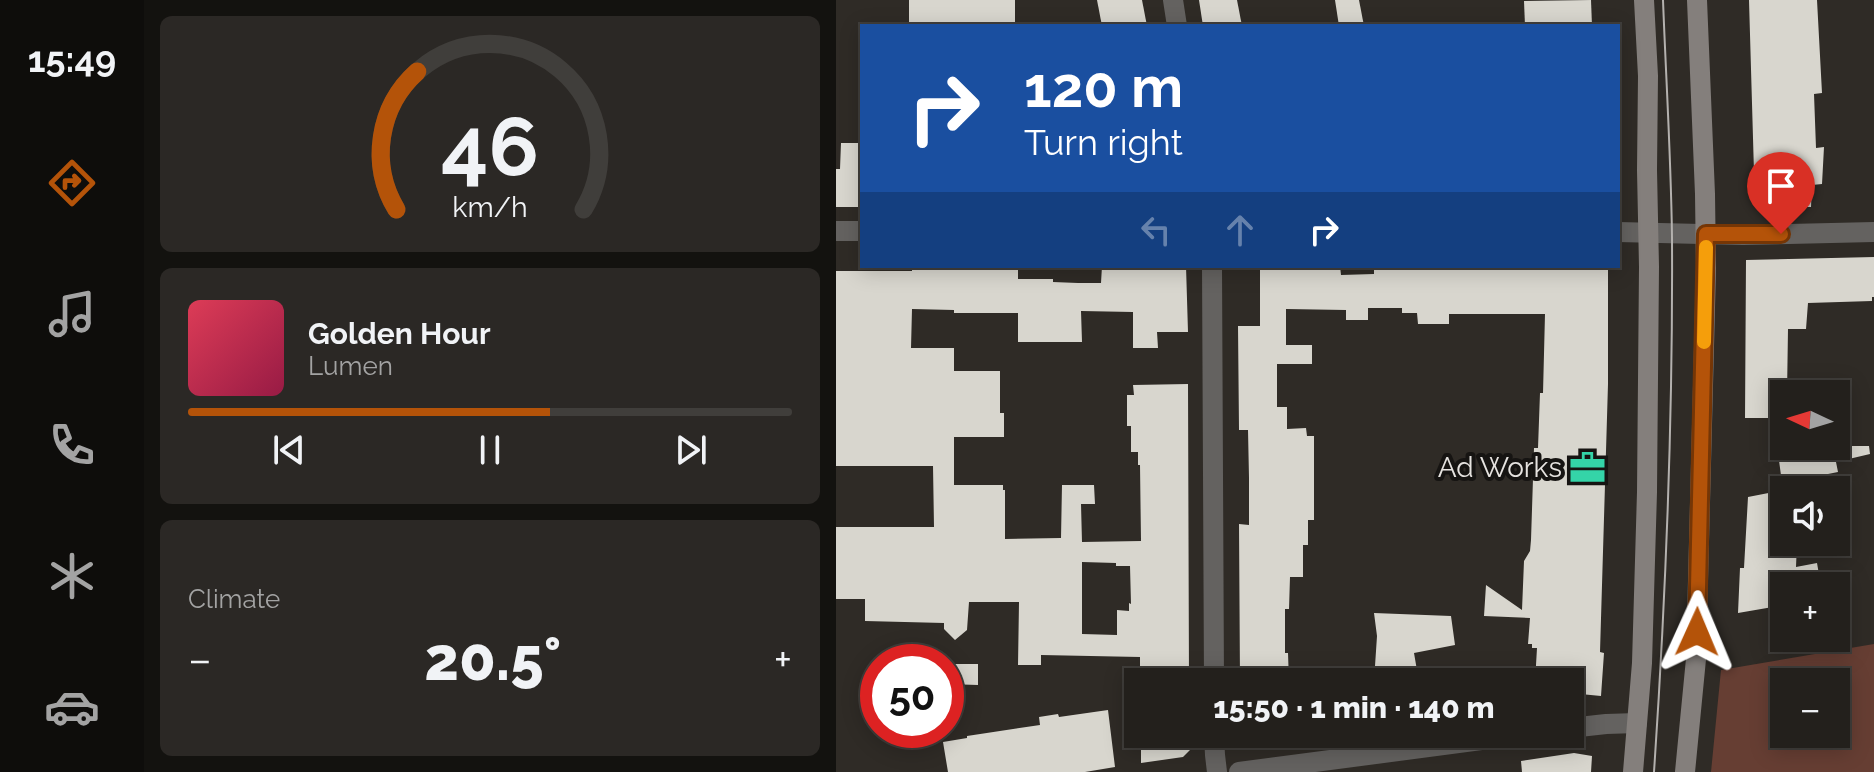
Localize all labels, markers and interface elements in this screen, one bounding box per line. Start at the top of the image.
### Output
text: 15:49 [28,38,116,80]
text: 120 m [1024,54,1183,120]
icon: right [892,56,996,160]
text: 46 [441,98,539,195]
text: Turn right [1024,121,1183,163]
pin [1747,152,1815,234]
icon: directions [44,155,100,211]
icon: arrive [1759,164,1803,208]
text: km/h [452,190,528,224]
icon: left [1134,208,1178,252]
icon: ahead [1218,208,1262,252]
icon: right [1302,208,1346,252]
icon: music [44,286,100,342]
text: Golden Hour [308,316,491,351]
text: Lumen [308,351,393,381]
north arrow [1770,380,1850,460]
map controls [1770,380,1850,748]
icon: phone [44,417,100,473]
icon: previous [267,428,311,472]
icon: pause [468,428,512,472]
icon: next [669,428,713,472]
office icon: Ad Works [1569,448,1607,486]
place label: Ad Works [1438,451,1562,484]
button: sound [1770,476,1850,556]
icon: climate [44,548,100,604]
button: + [1770,572,1850,652]
text: Climate [188,584,280,614]
position arrow [1655,590,1739,674]
text: 20.5° [424,624,561,694]
text: − [188,634,212,685]
text: + [774,634,792,685]
speed limit sign: 50 [860,644,964,748]
button: − [1770,668,1850,748]
icon: car [44,679,100,735]
text: 15:50 · 1 min · 140 m [1213,690,1495,725]

